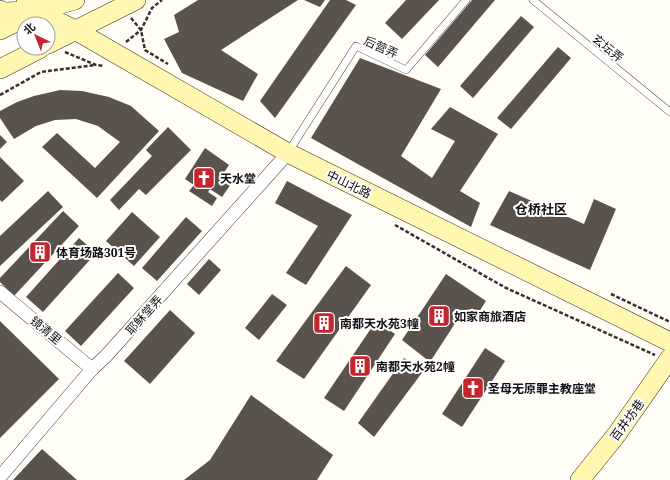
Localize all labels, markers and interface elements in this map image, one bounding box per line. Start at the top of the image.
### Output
north arrow [16,16,56,56]
text: 北 [20,19,38,38]
street label: 玄坛弄 [589,30,627,66]
street label: 后营弄 [361,32,401,62]
church icon: 天水堂 [191,165,217,191]
street label: 中山北路 [324,166,374,202]
place label: 天水堂 [220,170,256,187]
district label: 仓桥社区 [515,200,567,218]
building icon: 体育场路301号 [27,239,53,265]
place label: 体育场路301号 [56,244,136,261]
street label: 耶稣堂弄 [122,291,166,339]
building icon: 如家商旅酒店 [426,303,452,329]
place label: 如家商旅酒店 [454,308,526,325]
building icon: 南都天水苑3幢 [311,310,337,336]
street label: 镜清里 [27,312,65,348]
place label: 南都天水苑3幢 [340,315,419,332]
building icon: 南都天水苑2幢 [347,353,373,379]
place label: 南都天水苑2幢 [376,358,455,375]
church icon: 圣母无原罪主教座堂 [460,375,486,401]
place label: 圣母无原罪主教座堂 [488,380,596,397]
street label: 百井坊巷 [606,396,648,444]

